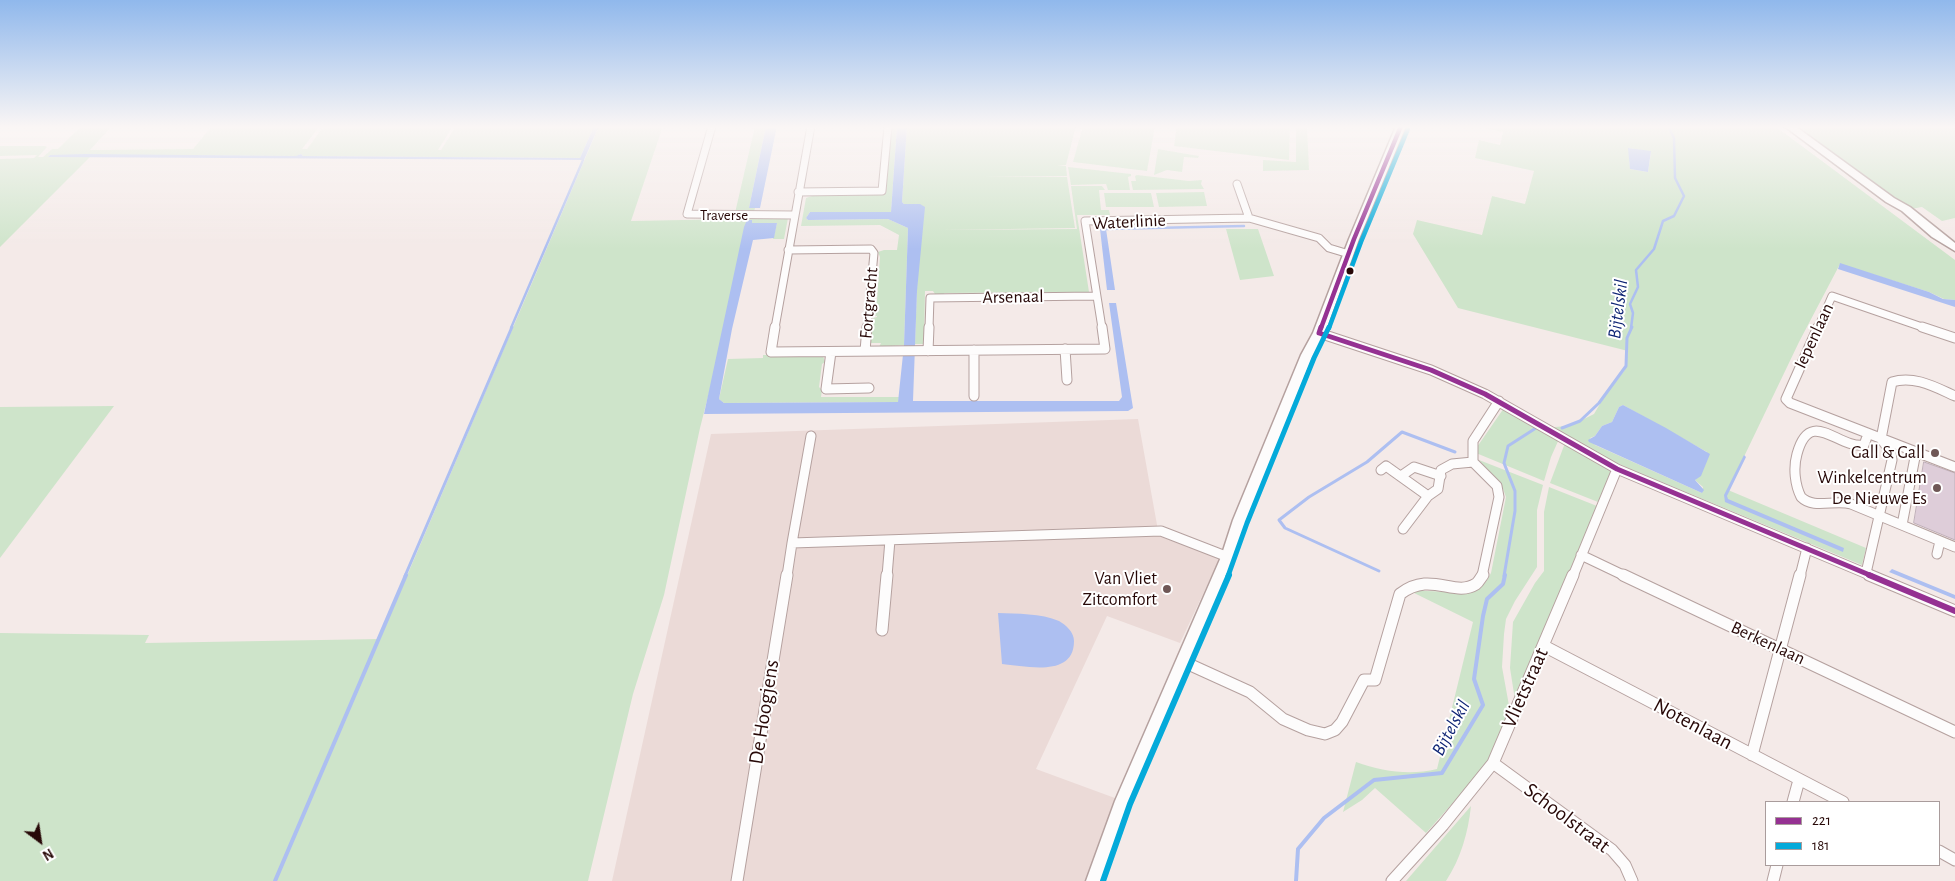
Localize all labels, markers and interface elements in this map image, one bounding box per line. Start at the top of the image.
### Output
street label: Traverse [700,206,748,224]
street label: Waterlinie [1092,209,1166,235]
street label: Fortgracht [855,266,883,340]
unlabelled marker [1345,266,1355,276]
water label: Bijtelskil [1603,278,1633,340]
street label: Arsenaal [982,286,1044,308]
street label: Iepenlaan [1789,300,1839,372]
place label: Gall & Gall [1851,442,1925,464]
marker: Gall & Gall [1929,447,1941,459]
place label: Winkelcentrum De Nieuwe Es [1817,467,1927,509]
marker: Winkelcentrum De Nieuwe Es [1931,482,1943,494]
place label: Van Vliet Zitcomfort [1082,568,1157,610]
marker: Van Vliet Zitcomfort [1161,583,1173,595]
street label: Berkenlaan [1727,616,1809,670]
street label: Vlietstraat [1496,644,1554,732]
street label: De Hoogjens [743,658,785,766]
street label: Notenlaan [1649,693,1737,755]
water label: Bijtelskil [1427,696,1475,760]
street label: Schoolstraat [1519,777,1615,859]
legend [1765,801,1940,866]
text: 221 [1812,813,1831,828]
north arrow [15,816,65,866]
text: 181 [1812,838,1829,853]
text: N [40,845,56,862]

